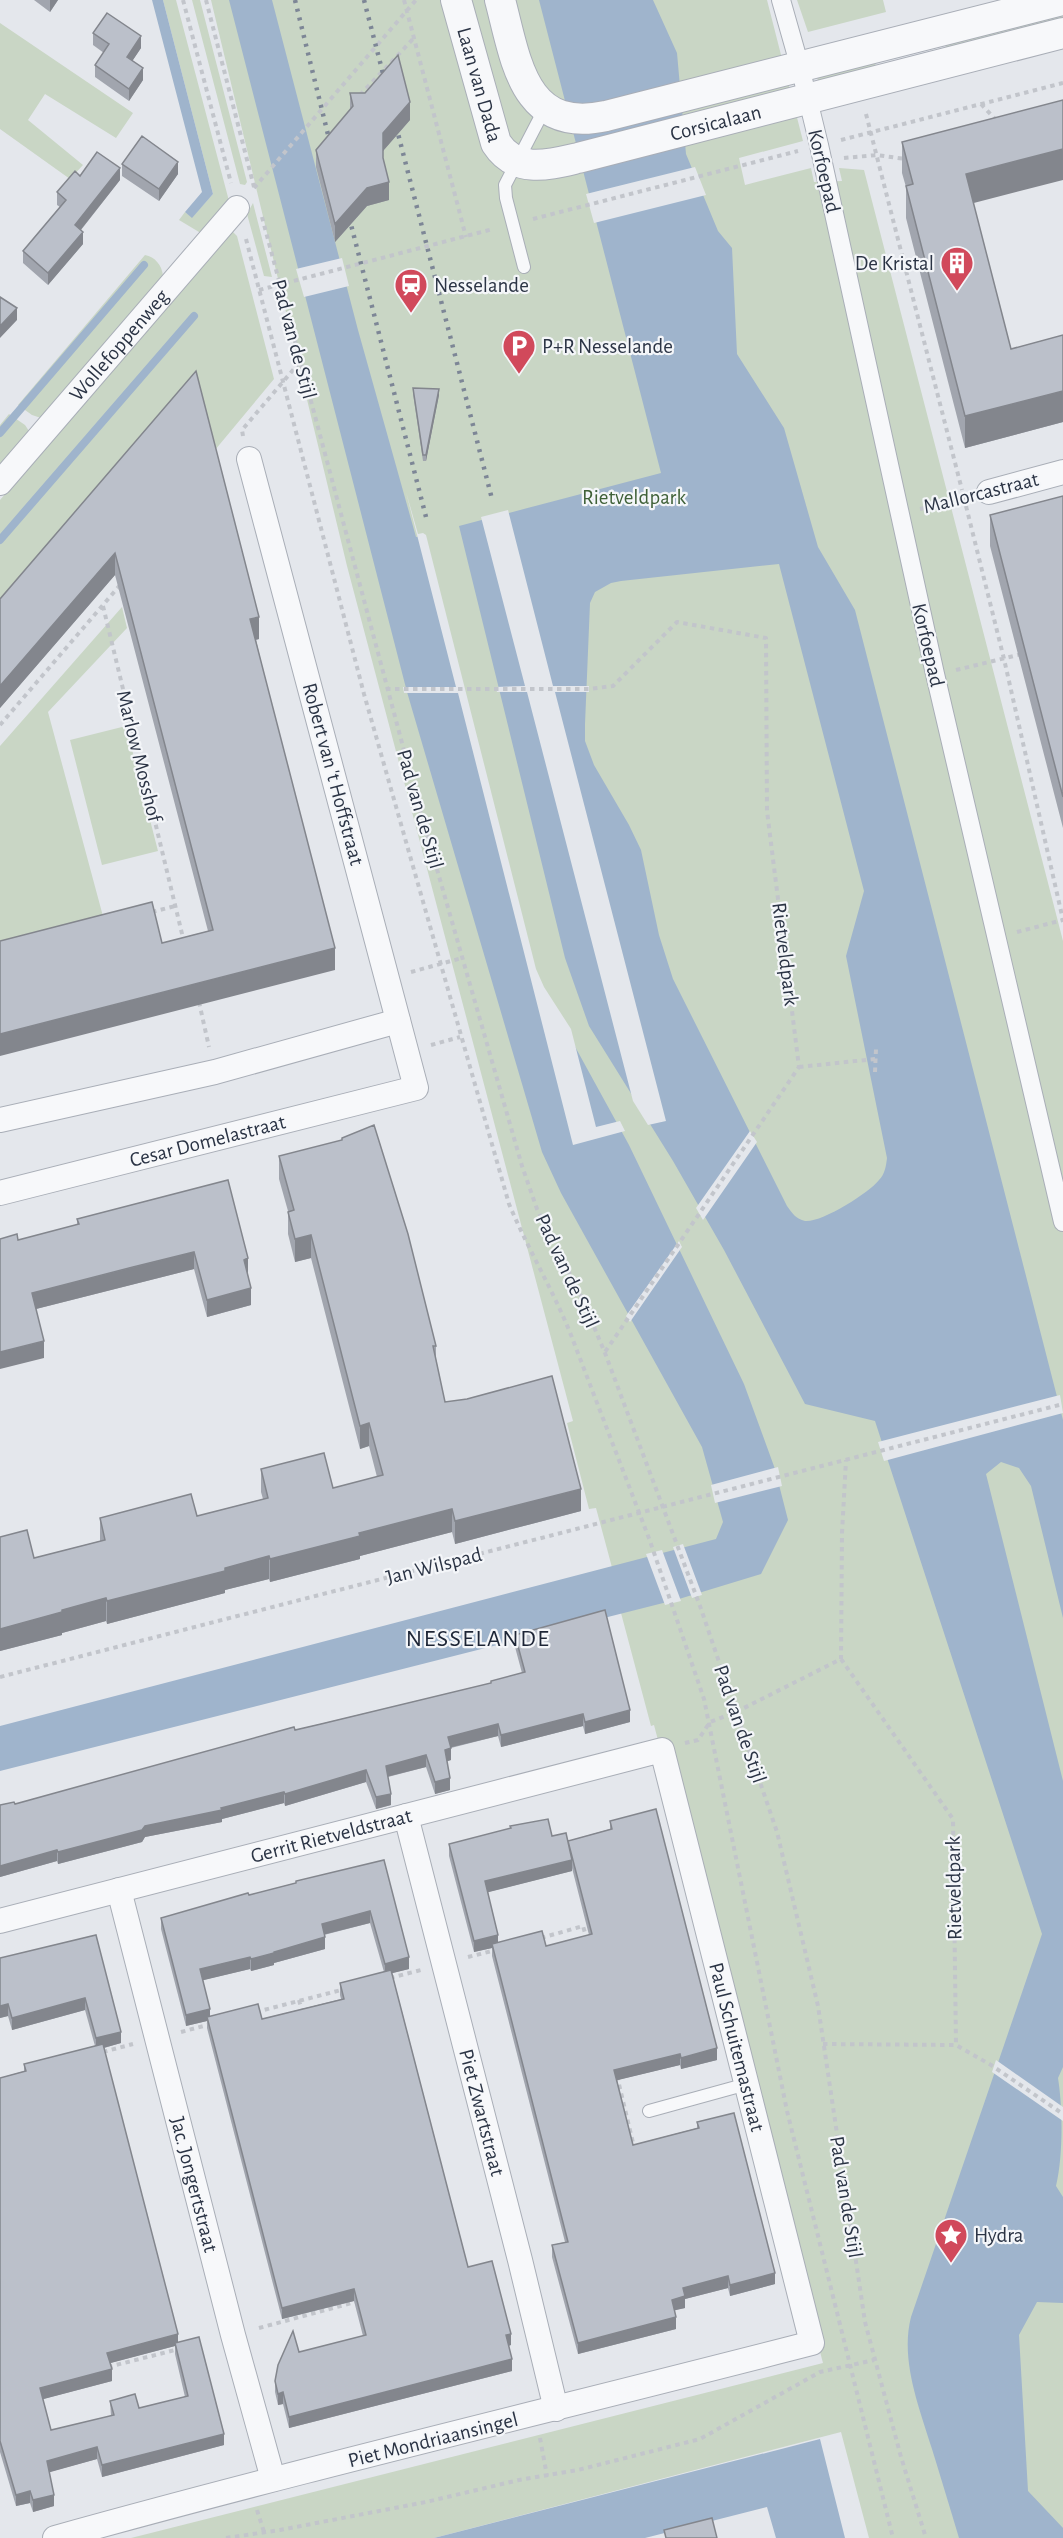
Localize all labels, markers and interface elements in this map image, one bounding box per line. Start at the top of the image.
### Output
street label: Laan van Dada [454,25,506,145]
street label: Corsicalaan [668,101,763,144]
street label: Korfoepad [804,127,844,215]
building icon: De Kristal [939,245,975,292]
place label: De Kristal [855,253,934,274]
station icon: Nesselande [393,267,429,314]
place label: Nesselande [434,275,529,296]
street label: Pad van de Stijl [268,277,320,401]
street label: Wollefoppenweg [65,285,173,405]
parking icon: P+R Nesselande [501,328,537,375]
place label: P+R Nesselande [542,336,673,357]
street label: Mallorcastraat [921,468,1041,517]
park label: Rietveldpark [582,487,686,508]
street label: Korfoepad [908,601,948,689]
street label: Robert van 't Hoffstraat [299,681,368,868]
street label: Marlow Mosshof [113,688,166,825]
street label: Pad van de Stijl [393,747,447,871]
street label: Rietveldpark [768,901,802,1007]
street label: Cesar Domelastraat [127,1111,288,1170]
street label: Pad van de Stijl [531,1211,603,1331]
street label: Jan Wilspad [384,1544,484,1588]
district label: NESSELANDE [406,1627,550,1651]
street label: Pad van de Stijl [710,1662,770,1786]
street label: Gerrit Rietveldstraat [248,1805,414,1866]
street label: Rietveldpark [943,1835,965,1940]
street label: Paul Schuitemastraat [706,1960,769,2134]
street label: Piet Zwartstraat [456,2047,509,2179]
street label: Jac. Jongertstraat [167,2114,222,2255]
street label: Pad van de Stijl [826,2135,866,2259]
place icon: Hydra [933,2217,969,2264]
place label: Hydra [974,2225,1024,2246]
street label: Piet Mondriaansingel [346,2409,520,2471]

